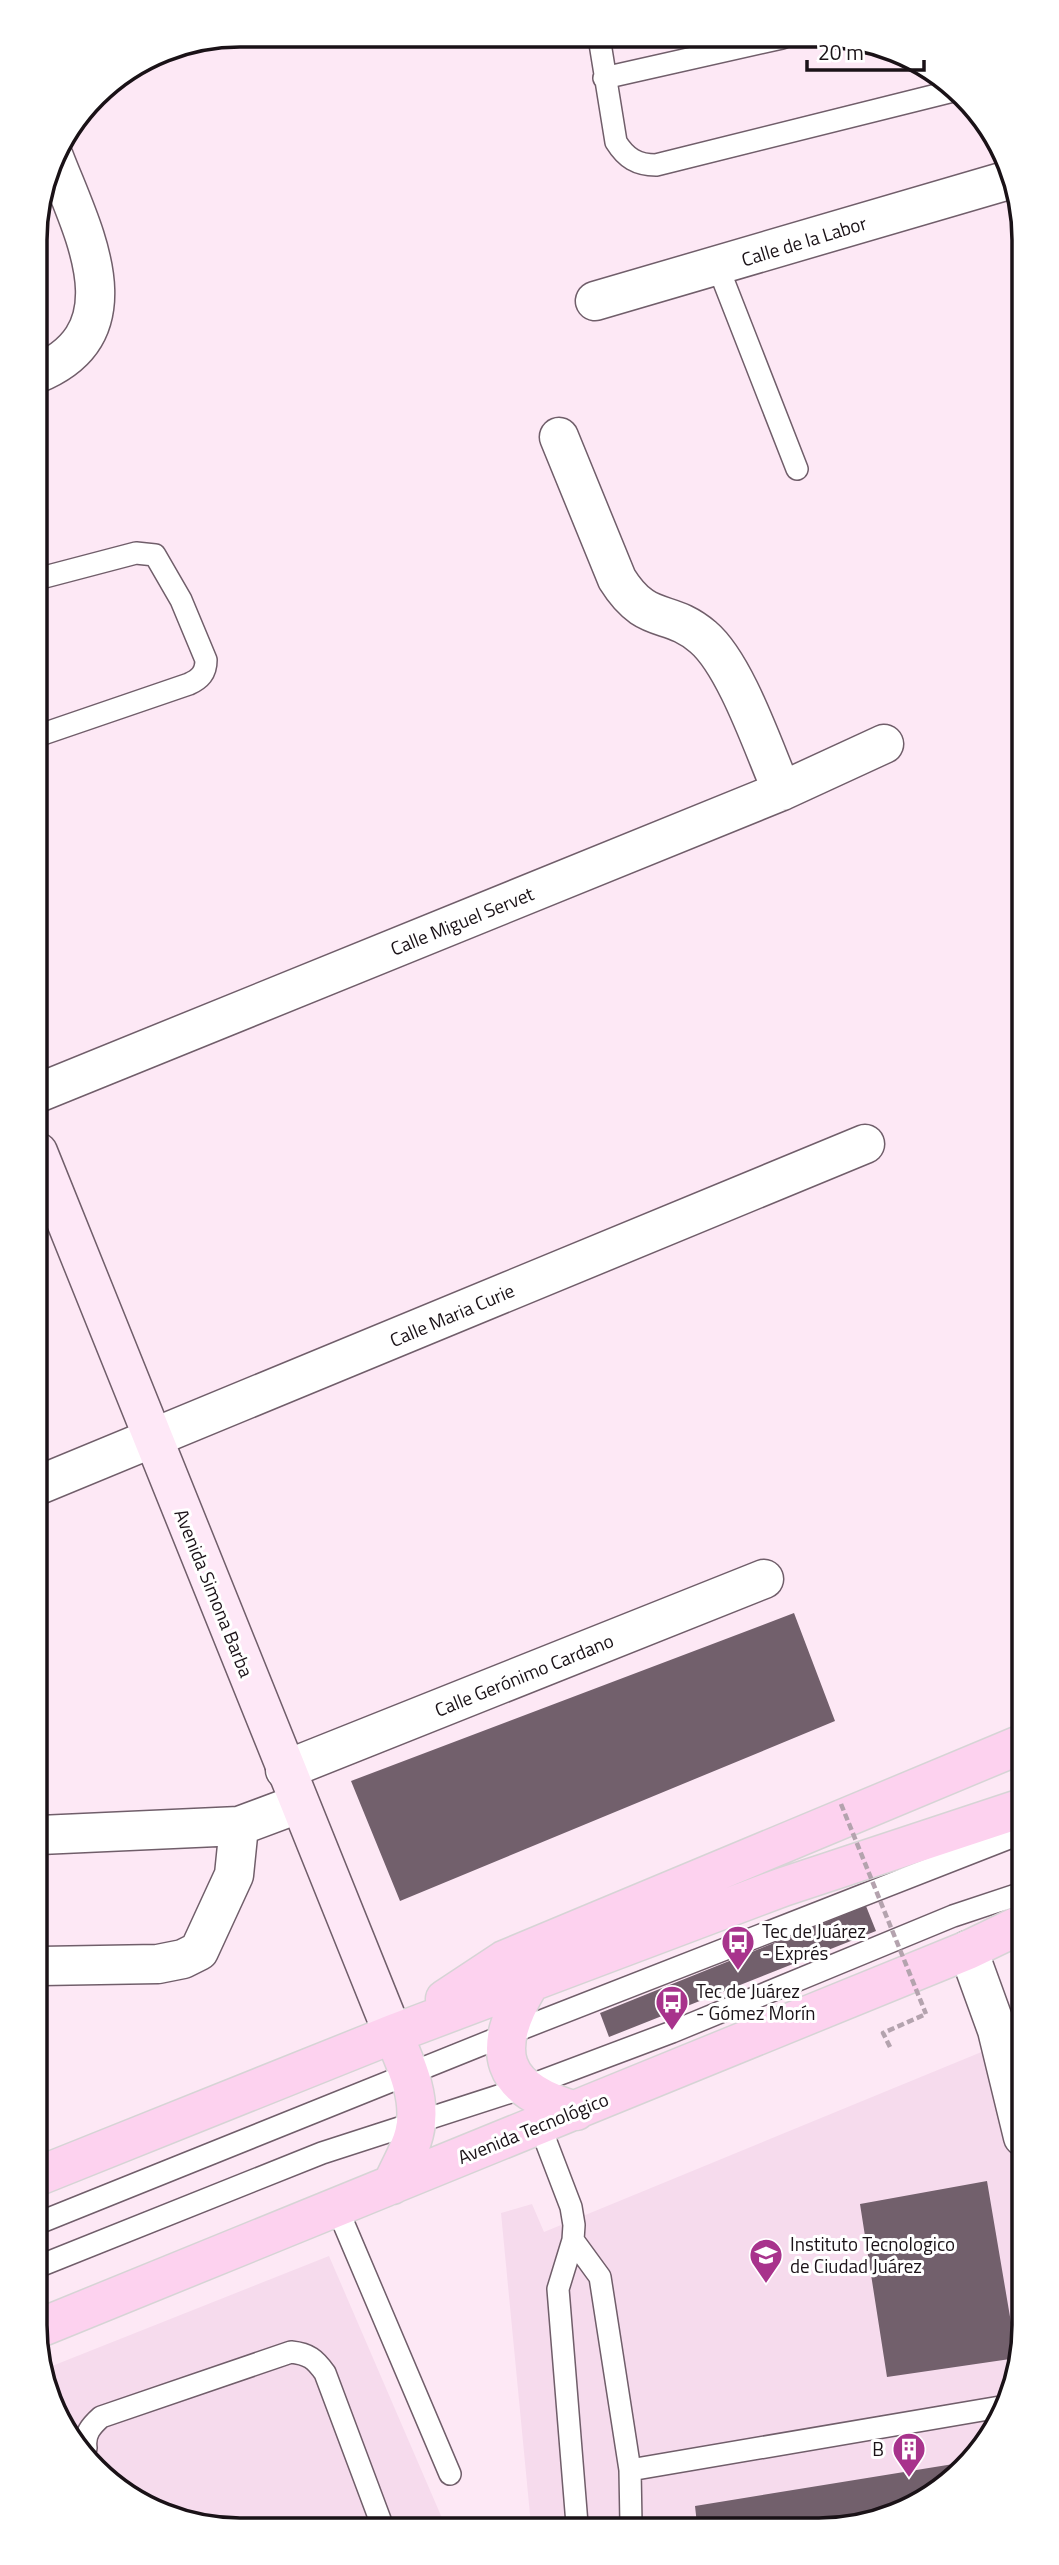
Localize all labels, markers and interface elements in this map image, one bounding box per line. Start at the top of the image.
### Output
scale bar [807,28,924,72]
text: 20 m [818,36,864,68]
street label: Calle de la Labor [738,208,870,273]
street label: Calle Miguel Servet [386,878,538,962]
street label: Calle Maria Curie [385,1275,519,1354]
street label: Avenida Simona Barba [167,1504,262,1682]
street label: Calle Gerónimo Cardano [430,1625,618,1724]
place label: Tec de Juárez - Exprés [762,1916,866,1967]
bus stop icon: Tec de Juárez - Exprés [719,1923,757,1972]
place label: Tec de Juárez - Gómez Morín [696,1976,815,2027]
bus stop icon: Tec de Juárez - Gómez Morín [653,1983,691,2032]
street label: Avenida Tecnológico [453,2084,613,2171]
place label: Instituto Tecnologico de Ciudad Juárez [790,2229,955,2280]
school or university icon: Instituto Tecnologico de Ciudad Juárez [747,2236,785,2285]
building icon: B [890,2430,928,2479]
place label: B [872,2434,884,2463]

